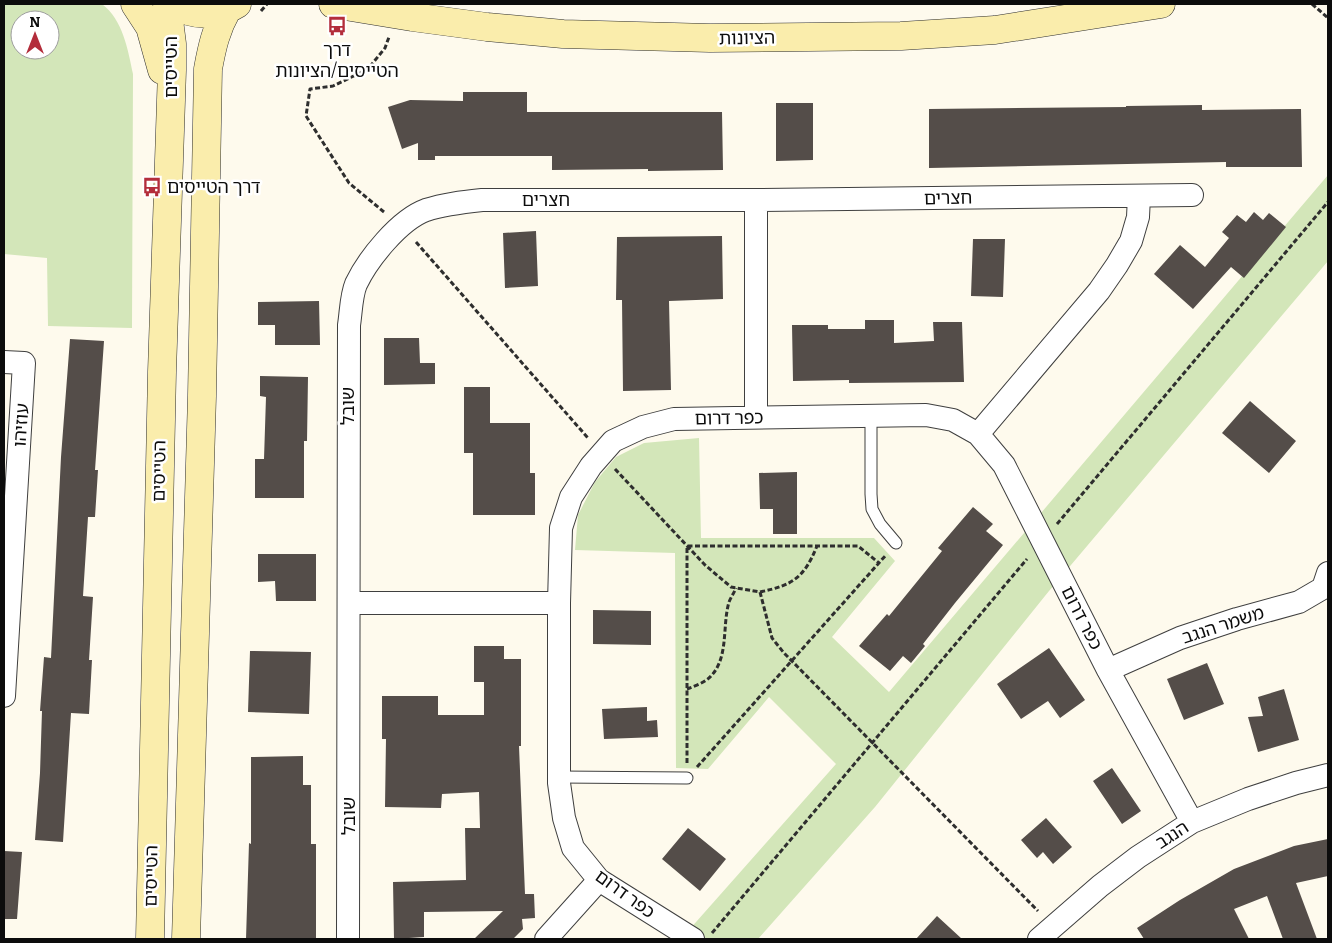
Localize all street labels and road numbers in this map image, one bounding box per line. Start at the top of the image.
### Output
street label: הציונות [719,27,775,49]
street label: הטייסים [160,36,182,98]
street label: חצרים [924,187,972,209]
street label: חצרים [522,189,570,211]
street label: שובל [337,387,359,425]
street label: עוזיהו [9,402,33,448]
street label: כפר דרום [694,406,764,430]
street label: הטייסים [147,440,171,502]
street label: כפר דרום [1057,582,1107,654]
street label: משמר הנגב [1179,601,1267,649]
street label: שובל [338,797,360,835]
street label: הנגב [1151,816,1193,854]
street label: הטייסים [139,845,163,907]
street label: כפר דרום [591,865,659,923]

